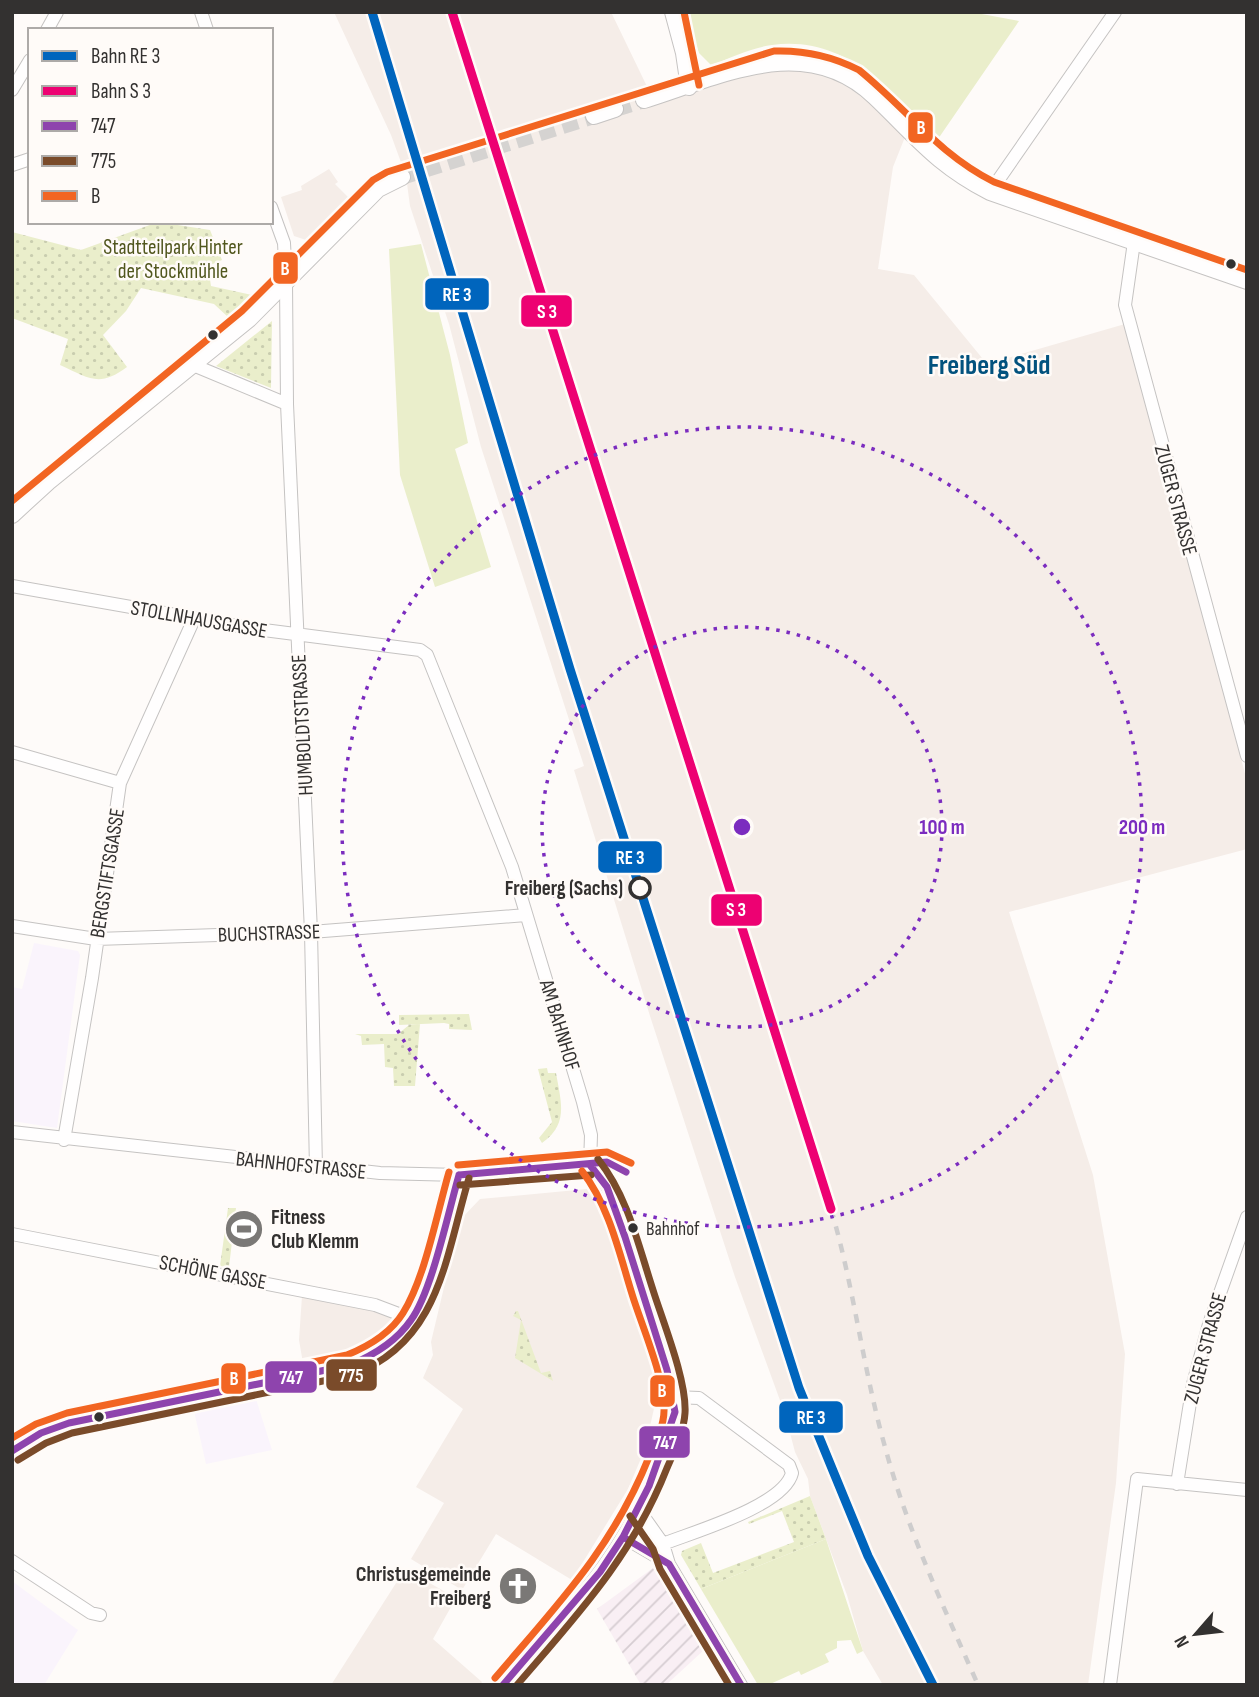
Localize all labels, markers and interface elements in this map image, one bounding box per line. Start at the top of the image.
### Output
legend [28,28,273,224]
text: Bahn RE 3 [91,44,160,69]
text: Bahn S 3 [91,79,151,104]
line badge: B [907,111,934,144]
text: 747 [91,114,116,139]
text: B [916,117,926,140]
text: 775 [91,149,116,174]
text: B [91,184,100,209]
park label: Stadtteilpark Hinter der Stockmühle [103,235,243,284]
line badge: B [272,251,299,285]
unlabelled marker [1224,257,1238,271]
text: B [280,258,290,281]
line badge: RE 3 [424,277,490,311]
text: RE 3 [442,284,472,307]
line badge: S 3 [520,294,573,328]
text: S 3 [537,301,557,324]
unlabelled marker [206,328,220,342]
district label: Freiberg Süd [928,349,1050,382]
street label: ZUGER STRASSE [1149,442,1202,558]
street label: STOLLNHAUSGASSE [129,595,269,644]
street label: HUMBOLDTSTRASSE [286,654,319,796]
street label: BERGSTIFTSGASSE [85,806,130,940]
centre of rings [730,815,754,839]
text: 100 m [919,815,965,840]
text: 200 m [1119,815,1165,840]
line badge: RE 3 [597,840,663,874]
text: RE 3 [615,847,645,870]
place label: Freiberg (Sachs) [505,876,623,901]
marker: Freiberg (Sachs) [629,877,651,899]
line badge: S 3 [710,893,763,927]
text: S 3 [726,899,746,922]
street label: BUCHSTRASSE [217,919,321,948]
street label: AM BAHNHOF [534,976,585,1074]
street label: BAHNHOFSTRASSE [235,1146,367,1185]
place label: Fitness Club Klemm [271,1205,359,1254]
sports icon: Fitness Club Klemm [223,1208,265,1250]
place label: Bahnhof [646,1218,700,1241]
marker: Bahnhof [626,1221,640,1235]
street label: SCHÖNE GASSE [157,1250,269,1295]
street label: ZUGER STRASSE [1179,1290,1232,1406]
line badge: 775 [325,1358,378,1392]
line badge: 747 [264,1360,318,1394]
line badge: B [220,1362,247,1395]
text: 775 [339,1365,364,1388]
text: 747 [279,1367,304,1390]
text: B [229,1368,239,1391]
line badge: B [649,1374,676,1408]
text: B [657,1380,667,1403]
line badge: RE 3 [778,1400,844,1434]
text: RE 3 [796,1407,826,1430]
unlabelled marker [92,1410,106,1424]
line badge: 747 [638,1425,691,1459]
text: 747 [653,1432,678,1455]
place label: Christusgemeinde Freiberg [356,1562,491,1611]
church icon: Christusgemeinde Freiberg [497,1565,539,1607]
north arrow [1161,1599,1231,1669]
text: N [1170,1631,1195,1651]

